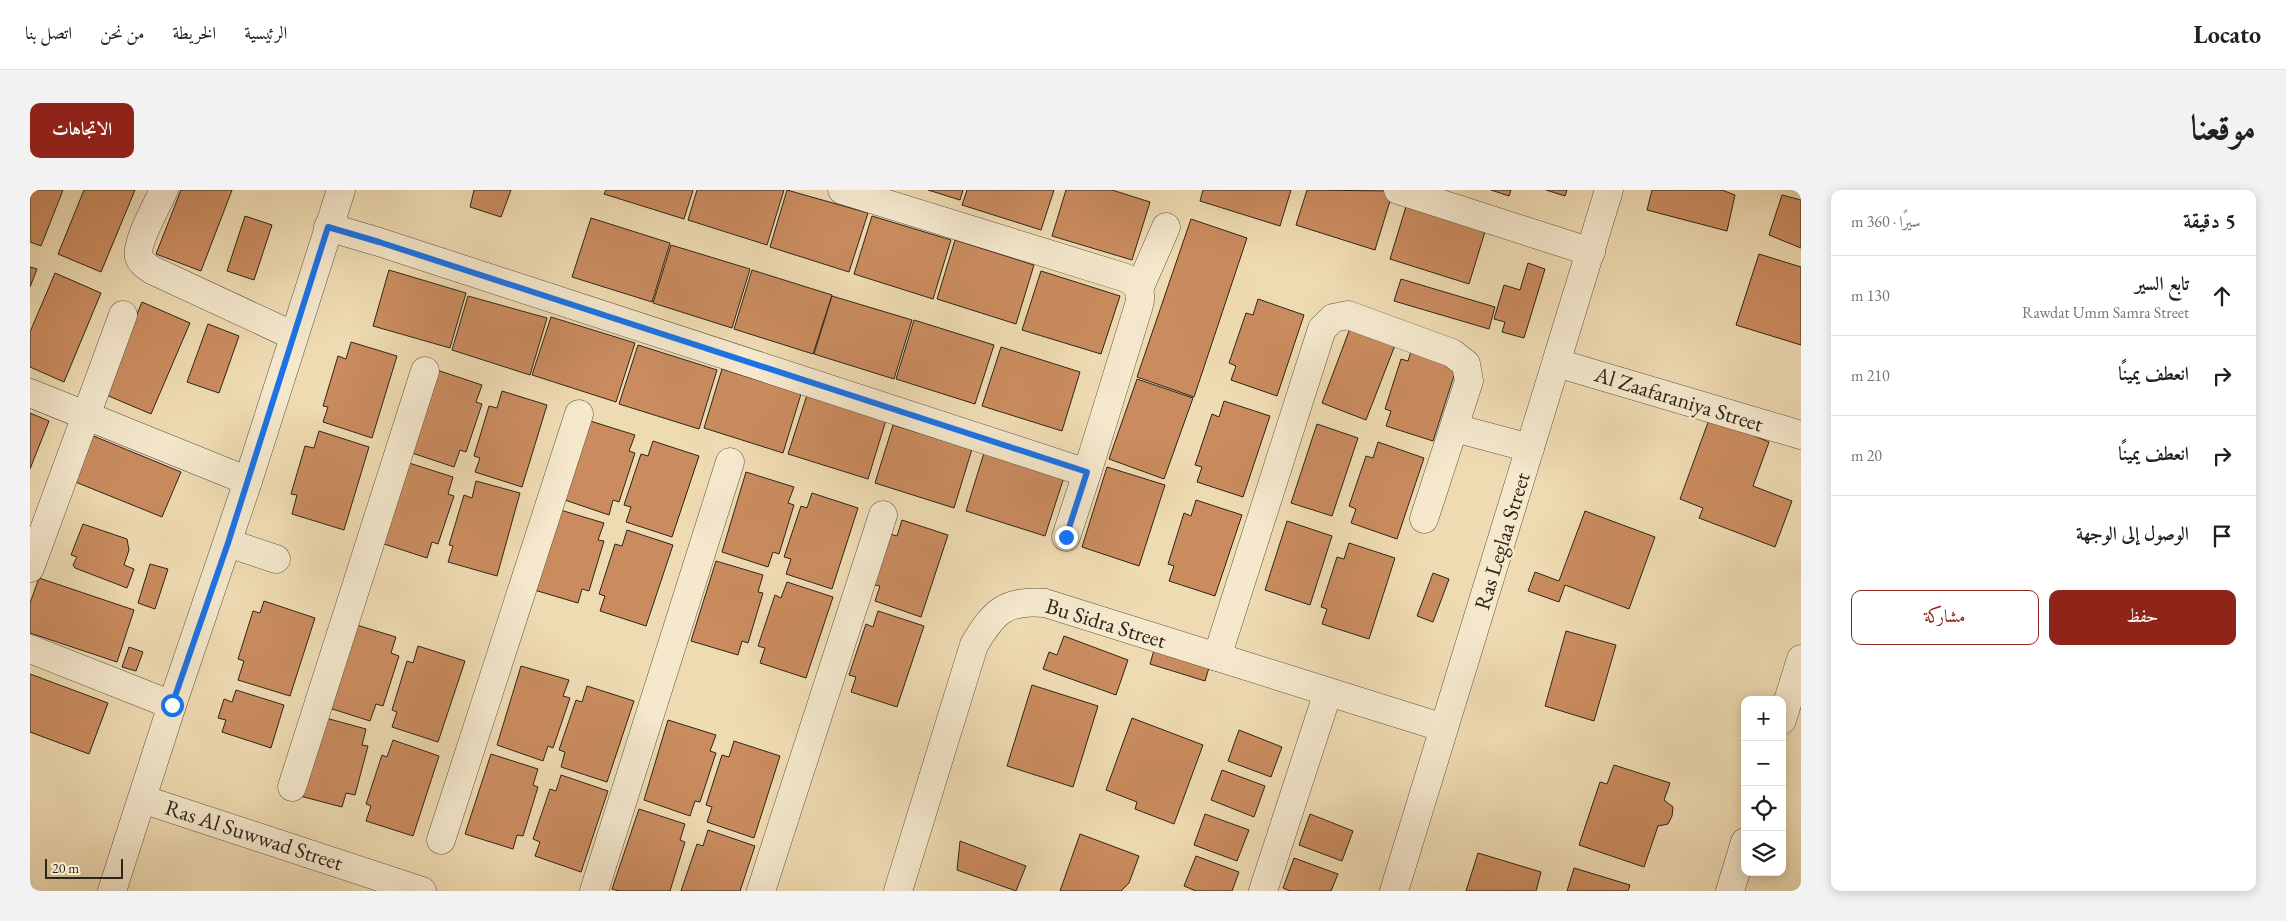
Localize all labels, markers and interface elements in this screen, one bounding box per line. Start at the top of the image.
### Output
text: Locato [2193,19,2261,50]
text: اتصل بنا [25,21,72,44]
text: من نحن [100,21,144,44]
text: الخريطة [172,21,216,44]
text: الرئيسية [244,21,287,44]
button: الاتجاهات [30,103,134,158]
text: موقعنا [2191,104,2256,149]
text: 5 دقيقة [2183,207,2236,234]
text: سيرًا · 360 m [1851,211,1921,232]
text: تابع السير [2135,271,2189,296]
icon: ahead [2208,282,2236,310]
text: 130 m [1851,285,1890,306]
text: Rawdat Umm Samra Street [2022,302,2189,323]
street label: Al Zaafaraniya Street [1590,359,1767,438]
text: انعطف يمينًا [2118,361,2189,386]
icon: right [2208,362,2236,390]
text: 210 m [1851,365,1890,386]
text: انعطف يمينًا [2118,441,2189,466]
icon: right [2208,442,2236,470]
text: 20 m [1851,445,1882,466]
street label: Ras Leglaa Street [1467,469,1537,613]
text: الوصول إلى الوجهة [2076,521,2189,546]
icon: arrive [2208,522,2236,550]
route end [1055,526,1078,549]
button: مشاركة [1851,590,2039,645]
button: حفظ [2049,590,2236,645]
street label: Bu Sidra Street [1042,591,1170,655]
route start [161,694,184,717]
map controls [1741,696,1786,876]
button: + [1741,696,1786,741]
button: − [1741,741,1786,786]
button: locate [1741,786,1786,831]
street label: Ras Al Suwwad Street [161,793,347,877]
button: layers [1741,831,1786,876]
scale bar [45,856,122,879]
text: 20 m [52,859,79,877]

